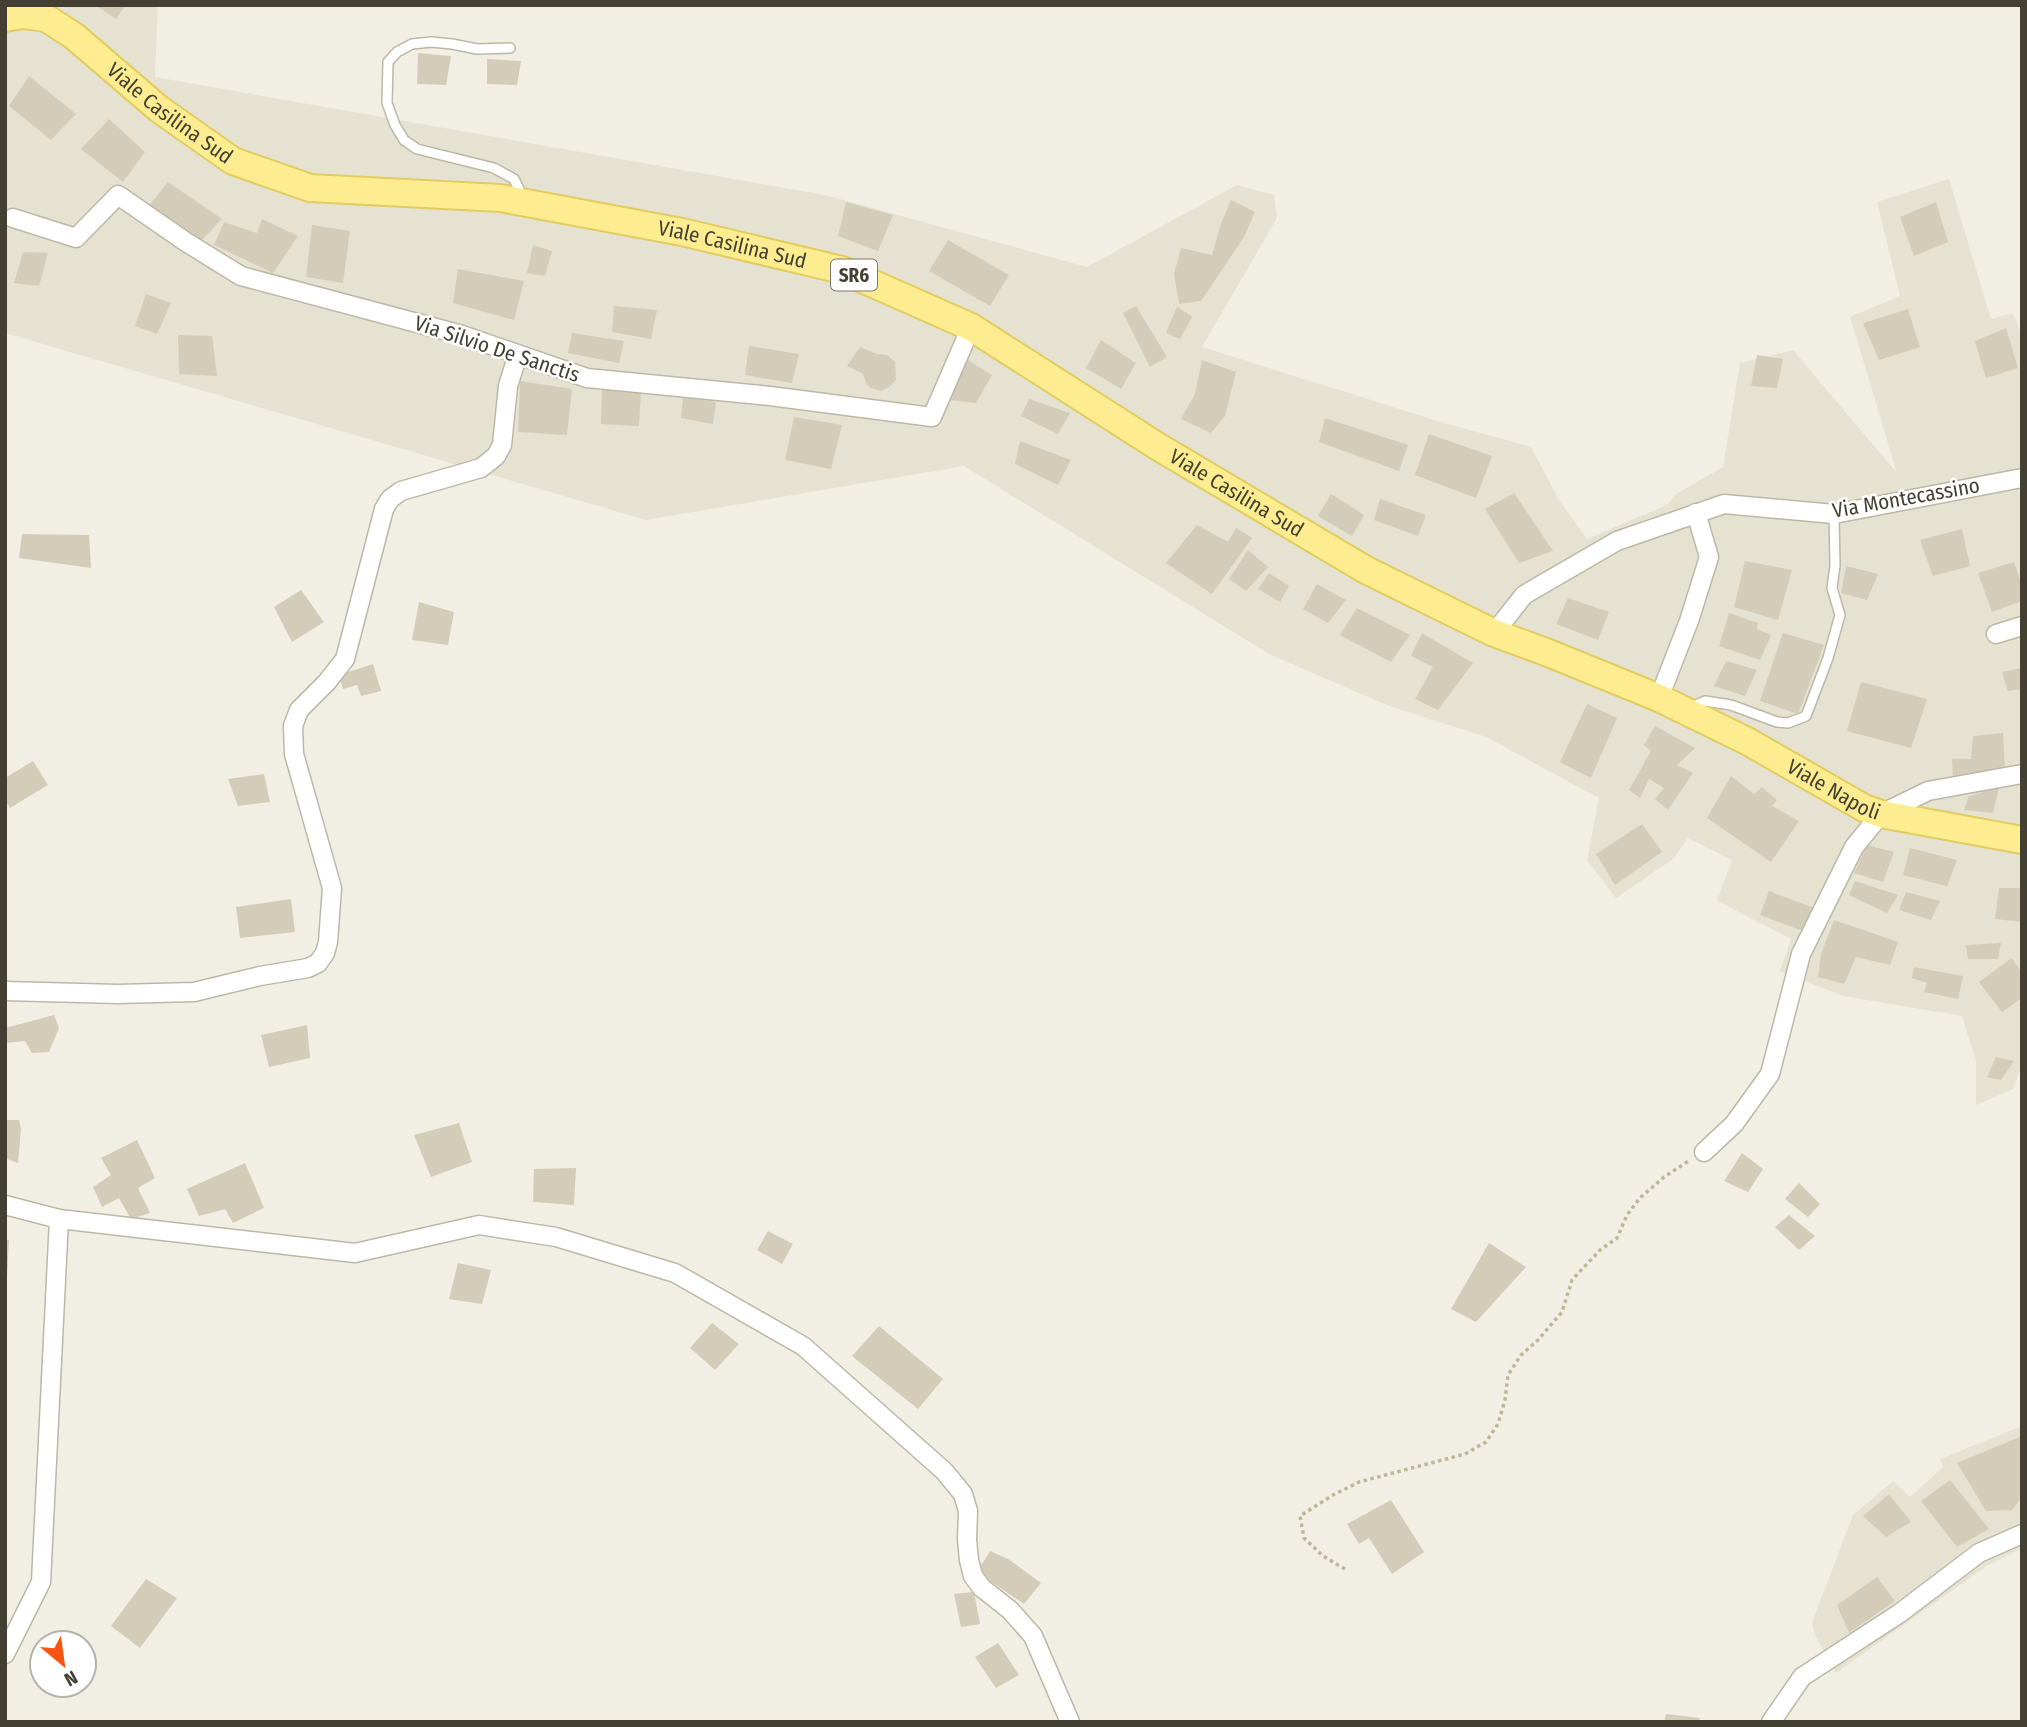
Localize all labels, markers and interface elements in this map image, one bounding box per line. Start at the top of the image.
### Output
street label: Viale Casilina Sud [102,57,238,170]
street label: Viale Casilina Sud [656,215,809,274]
road number: SR6 [831,260,877,290]
street label: Via Silvio De Sanctis [411,310,583,388]
street label: Viale Casilina Sud [1165,443,1308,543]
street label: Via Montecassino [1830,472,1982,524]
street label: Viale Napoli [1782,754,1884,826]
north arrow [28,1629,98,1699]
text: N [60,1666,82,1691]

